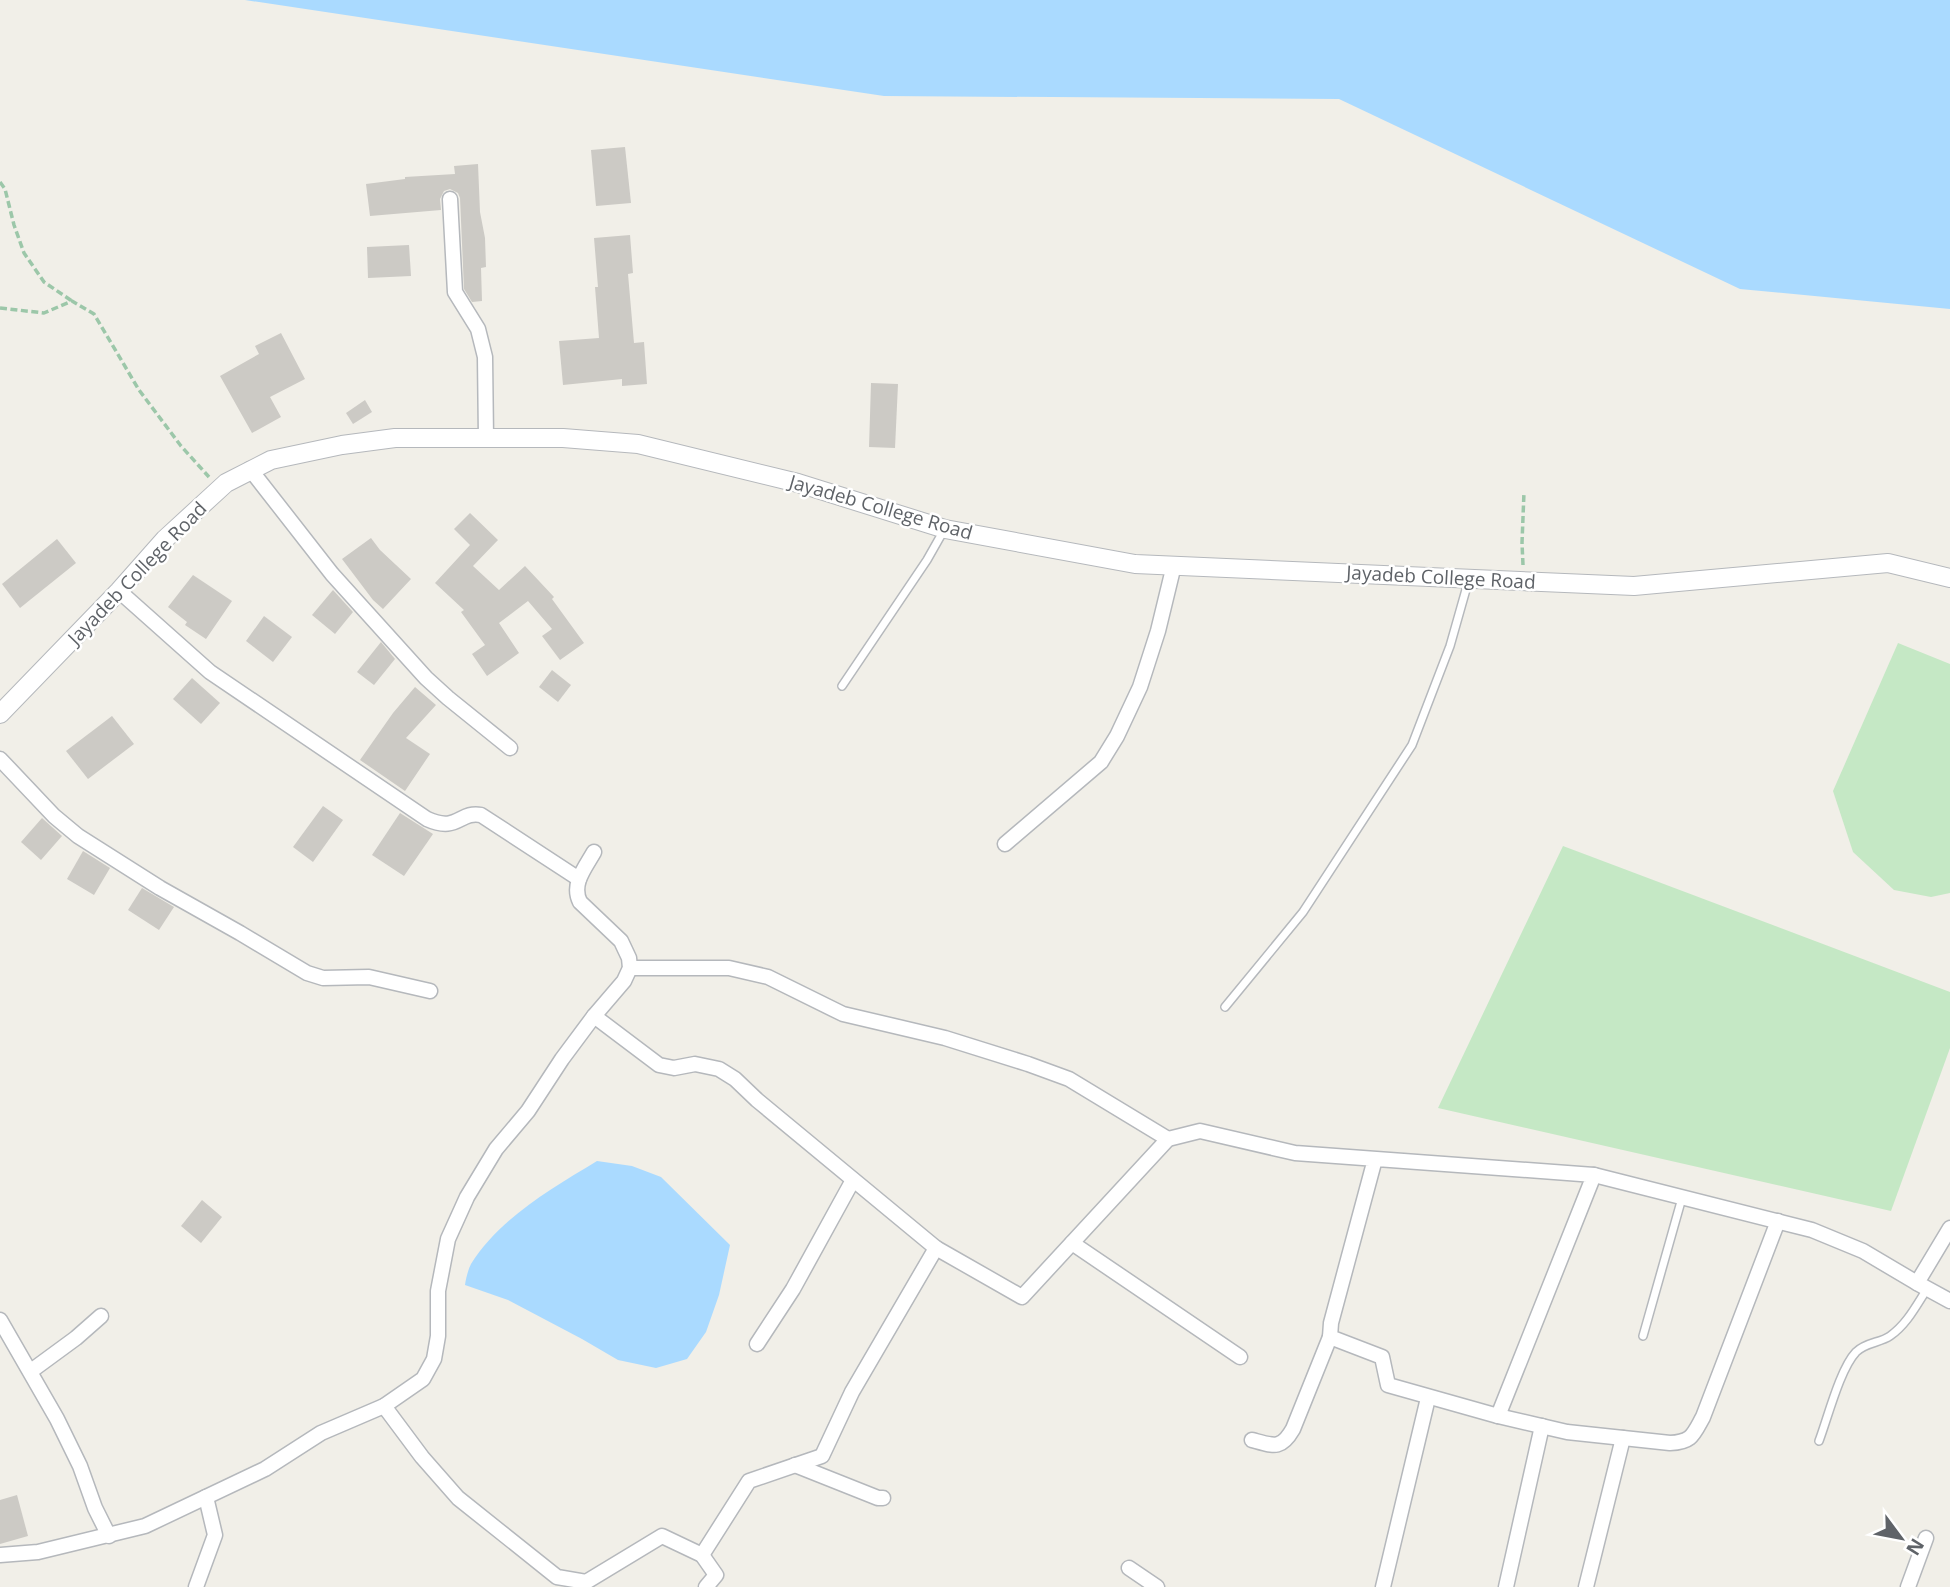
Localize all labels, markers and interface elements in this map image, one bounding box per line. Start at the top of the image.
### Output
street label: Jayadeb College Road [784,468,976,546]
street label: Jayadeb College Road [60,496,212,652]
street label: Jayadeb College Road [1344,559,1536,595]
north arrow [1866,1503,1936,1573]
text: N [1900,1534,1931,1560]

